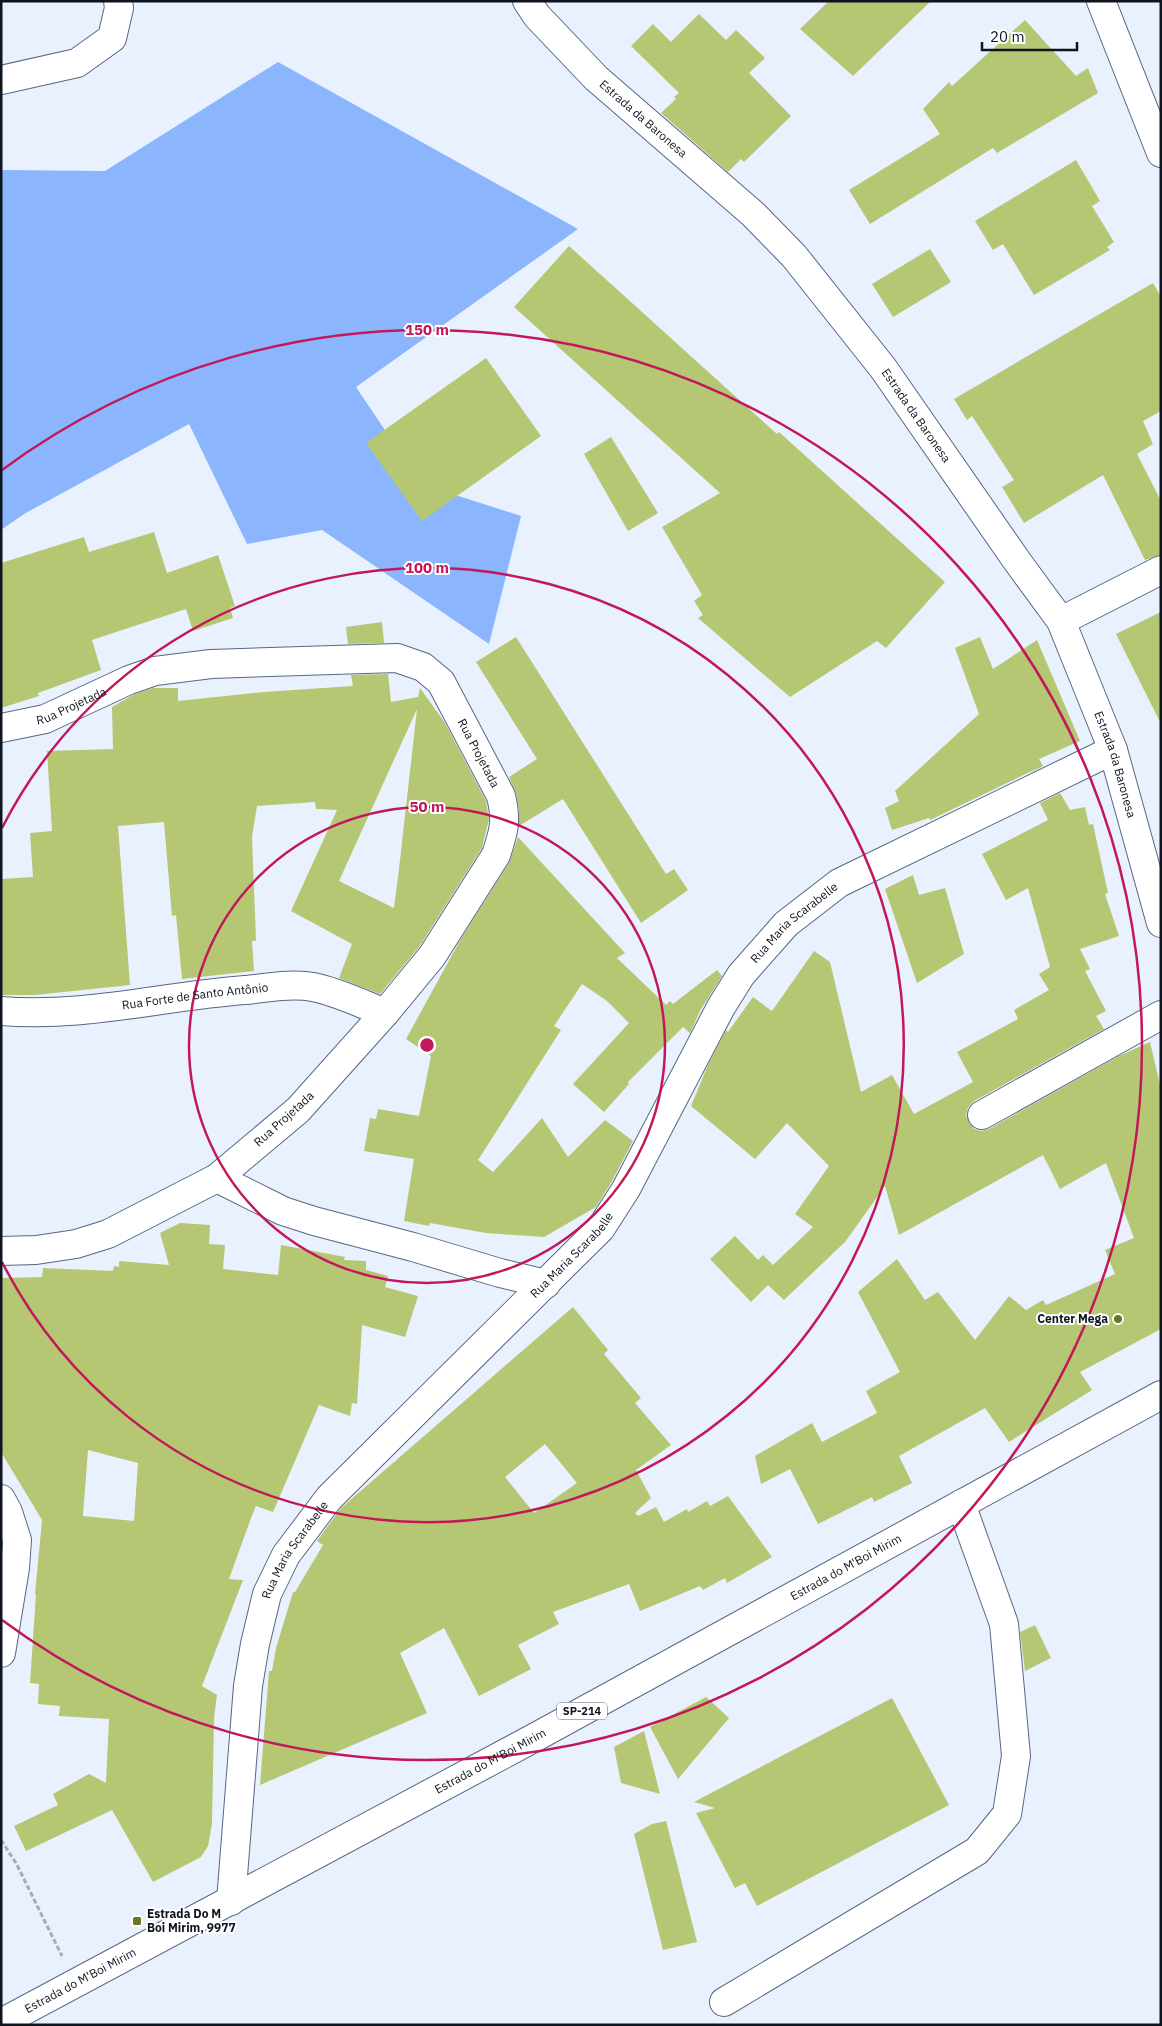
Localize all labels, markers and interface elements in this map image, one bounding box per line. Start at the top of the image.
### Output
scale bar [982,20,1077,52]
text: 20 m [990,27,1025,46]
street label: Estrada da Baronesa [597,76,691,161]
text: 150 m [405,320,449,339]
street label: Estrada da Baronesa [879,365,955,466]
text: 100 m [405,558,449,577]
street label: Rua Projetada [35,683,109,728]
street label: Estrada da Baronesa [1091,709,1140,820]
street label: Rua Projetada [455,716,503,790]
text: 50 m [410,797,444,816]
street label: Rua Maria Scarabelle [747,878,841,966]
street label: Rua Forte de Santo Antônio [121,979,269,1013]
centre of rings [418,1036,436,1054]
street label: Rua Projetada [251,1087,317,1149]
street label: Rua Maria Scarabelle [527,1209,616,1301]
place label: Center Mega [1037,1311,1108,1326]
marker: Center Mega [1112,1313,1124,1325]
street label: Rua Maria Scarabelle [258,1497,331,1600]
street label: Estrada do M'Boi Mirim [788,1530,904,1603]
road number: SP-214 [557,1702,607,1720]
street label: Estrada do M'Boi Mirim [432,1725,549,1797]
place label: Estrada Do M Boi Mirim, 9977 [147,1906,236,1935]
marker: Estrada Do M Boi Mirim, 9977 [131,1915,143,1927]
street label: Estrada do M'Boi Mirim [22,1944,138,2016]

